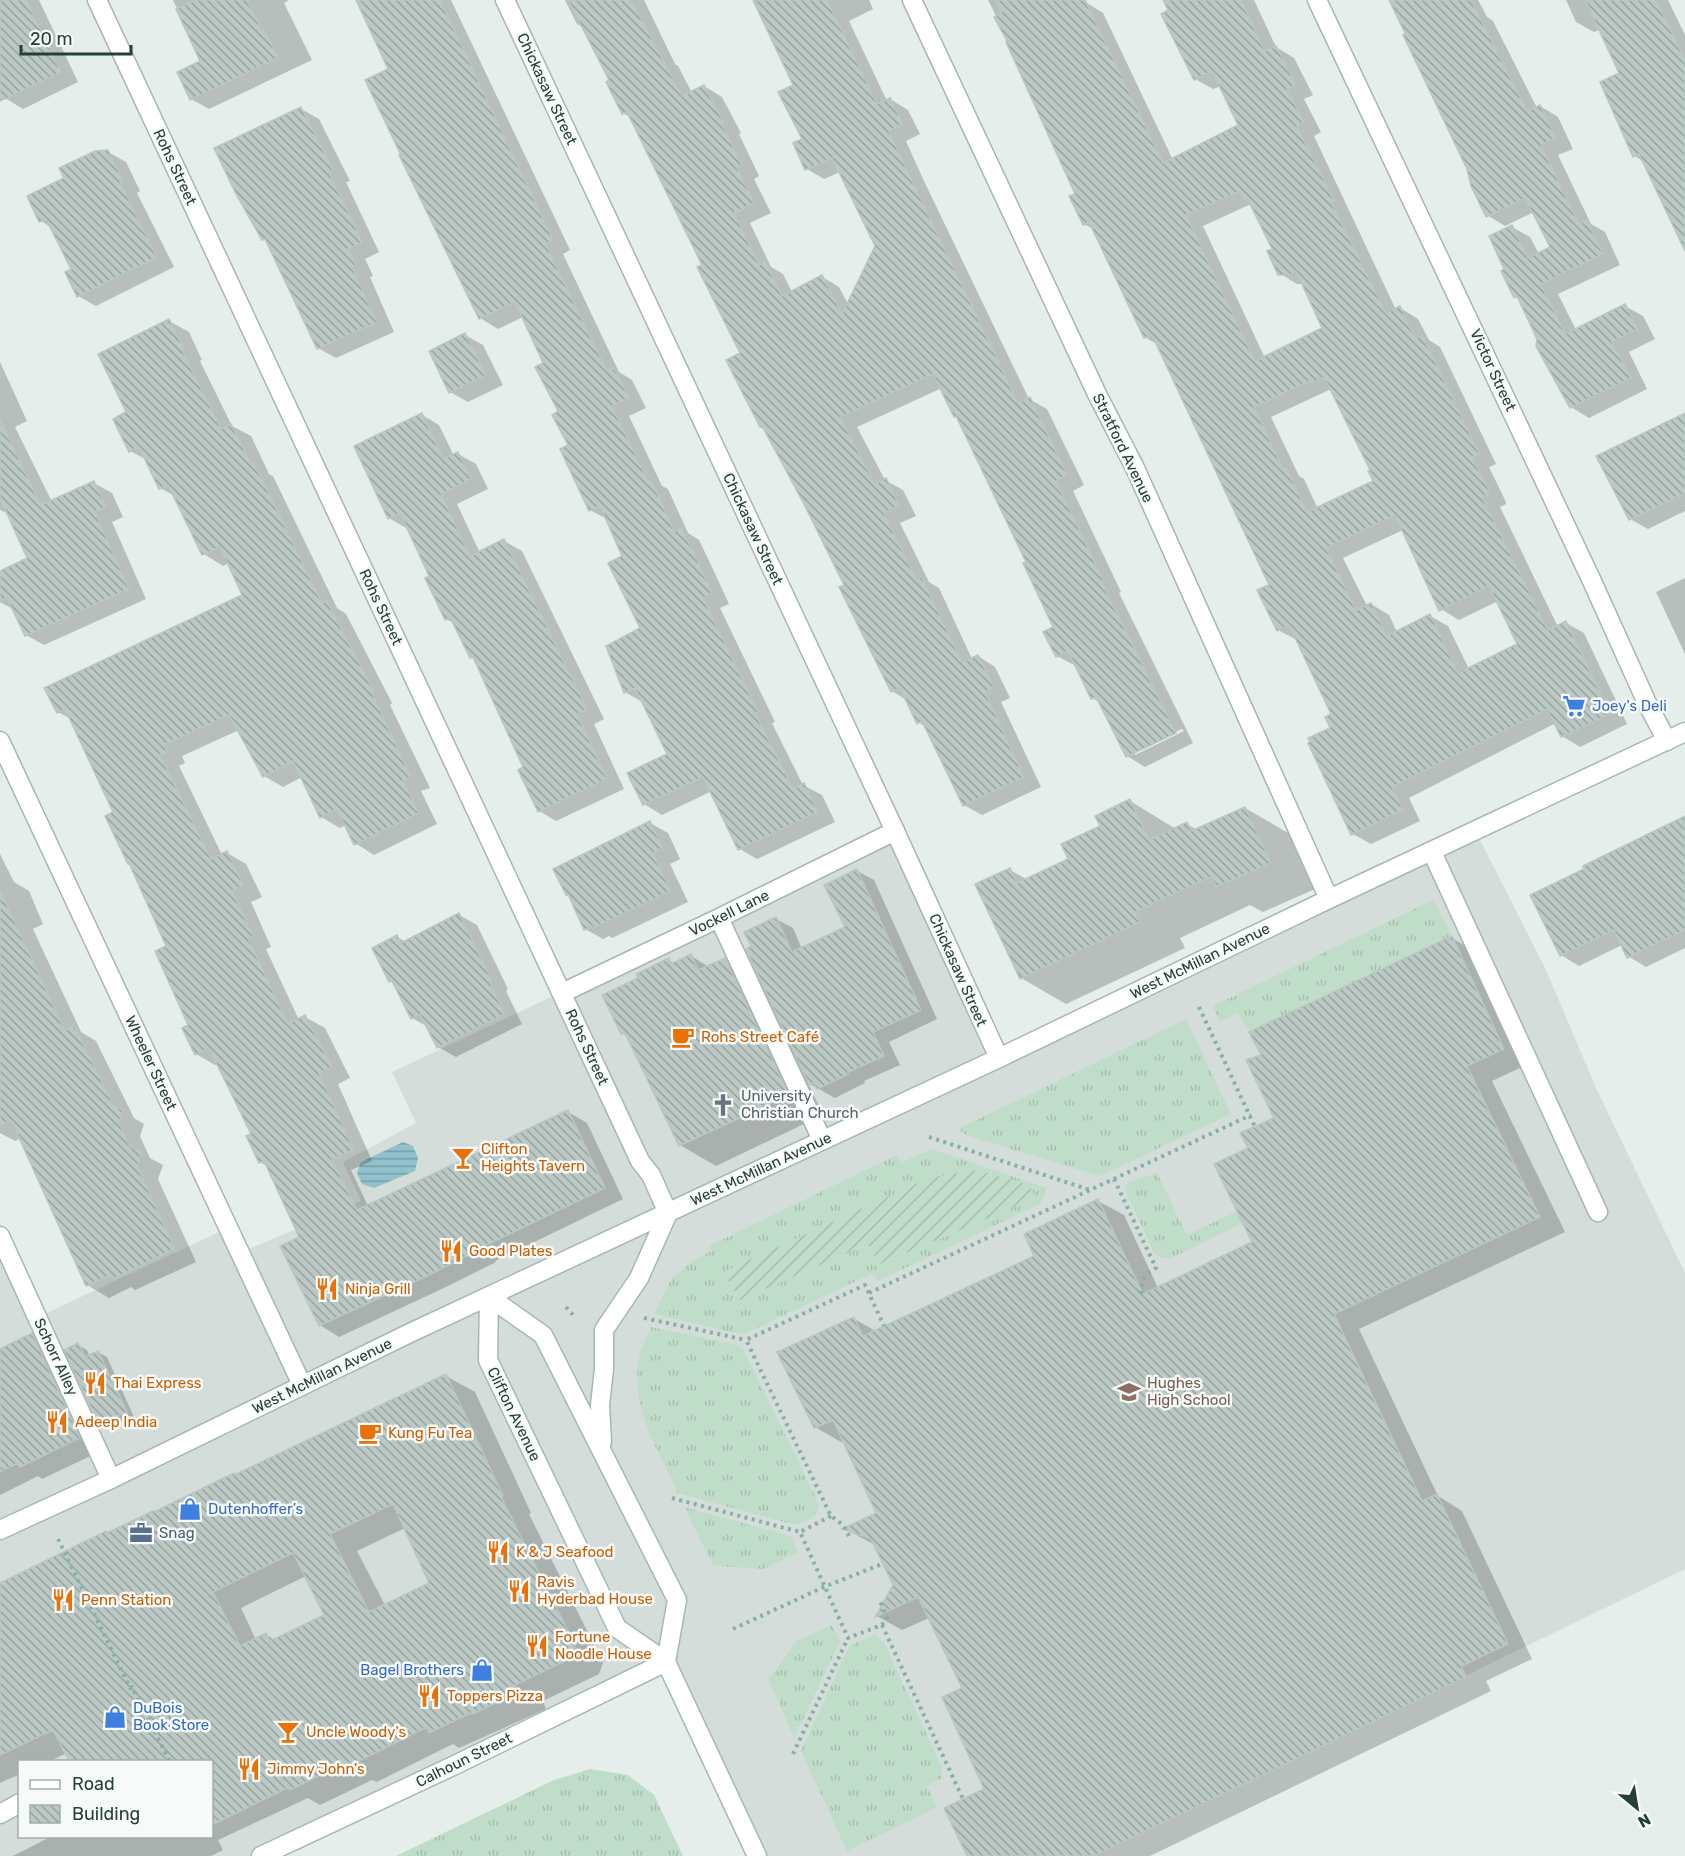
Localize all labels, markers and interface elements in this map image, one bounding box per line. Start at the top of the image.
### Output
scale bar [21,18,130,56]
text: 20 m [30,28,72,50]
street label: Chickasaw Street [513,30,581,148]
street label: Rohs Street [149,126,201,208]
street label: Victor Street [1466,326,1520,414]
street label: Stratford Avenue [1089,390,1157,506]
street label: Chickasaw Street [719,470,787,588]
street label: Rohs Street [355,566,407,648]
supermarket icon: Joey's Deli [1561,693,1587,719]
place label: Joey's Deli [1592,697,1667,715]
street label: Vockell Lane [686,886,772,940]
street label: Chickasaw Street [925,911,991,1029]
street label: West McMillan Avenue [1127,919,1273,1003]
street label: Rohs Street [561,1006,613,1088]
street label: Wheeler Street [121,1013,181,1113]
cafe icon: Rohs Street Café [670,1024,696,1050]
place label: Rohs Street Café [701,1028,819,1046]
place label: University Christian Church [741,1087,859,1122]
church icon: University Christian Church [710,1092,736,1118]
street label: West McMillan Avenue [688,1128,834,1210]
place label: Clifton Heights Tavern [481,1140,585,1175]
bar icon: Clifton Heights Tavern [450,1145,476,1171]
restaurant icon: Good Plates [438,1238,464,1264]
place label: Good Plates [469,1242,553,1260]
restaurant icon: Ninja Grill [314,1276,340,1302]
place label: Ninja Grill [345,1280,411,1298]
street label: Schorr Alley [30,1315,82,1399]
street label: West McMillan Avenue [249,1334,395,1418]
street label: Clifton Avenue [483,1364,545,1464]
restaurant icon: Thai Express [82,1370,108,1396]
place label: Thai Express [113,1374,202,1392]
place label: Hughes High School [1147,1374,1231,1409]
school or university icon: Hughes High School [1116,1379,1142,1405]
restaurant icon: Adeep India [44,1409,70,1435]
place label: Adeep India [75,1413,157,1431]
cafe icon: Kung Fu Tea [357,1420,383,1446]
place label: Kung Fu Tea [388,1424,472,1442]
shop icon: Dutenhoffer’s [177,1496,203,1522]
place label: Dutenhoffer’s [208,1500,304,1518]
office icon: Snag [128,1520,154,1546]
place label: Snag [159,1524,195,1542]
restaurant icon: K & J Seafood [485,1539,511,1565]
place label: K & J Seafood [516,1543,614,1561]
place label: Ravis Hyderbad House [537,1573,653,1608]
restaurant icon: Ravis Hyderbad House [506,1578,532,1604]
restaurant icon: Penn Station [50,1587,76,1613]
place label: Penn Station [81,1591,171,1609]
place label: Fortune Noodle House [555,1628,652,1663]
restaurant icon: Fortune Noodle House [524,1633,550,1659]
shop icon: Bagel Brothers [469,1657,495,1683]
place label: Bagel Brothers [360,1661,464,1679]
restaurant icon: Toppers Pizza [416,1683,442,1709]
place label: Toppers Pizza [447,1687,543,1705]
place label: DuBois Book Store [133,1699,209,1734]
shop icon: DuBois Book Store [102,1704,128,1730]
bar icon: Uncle Woody's [275,1719,301,1745]
place label: Uncle Woody's [306,1723,406,1741]
street label: Calhoun Street [413,1729,515,1791]
restaurant icon: Jimmy John's [236,1756,262,1782]
legend [18,1760,213,1838]
place label: Jimmy John's [267,1760,365,1778]
text: Road [72,1773,115,1795]
north arrow [1607,1778,1667,1838]
text: Building [72,1803,140,1825]
text: N [1635,1809,1654,1832]

